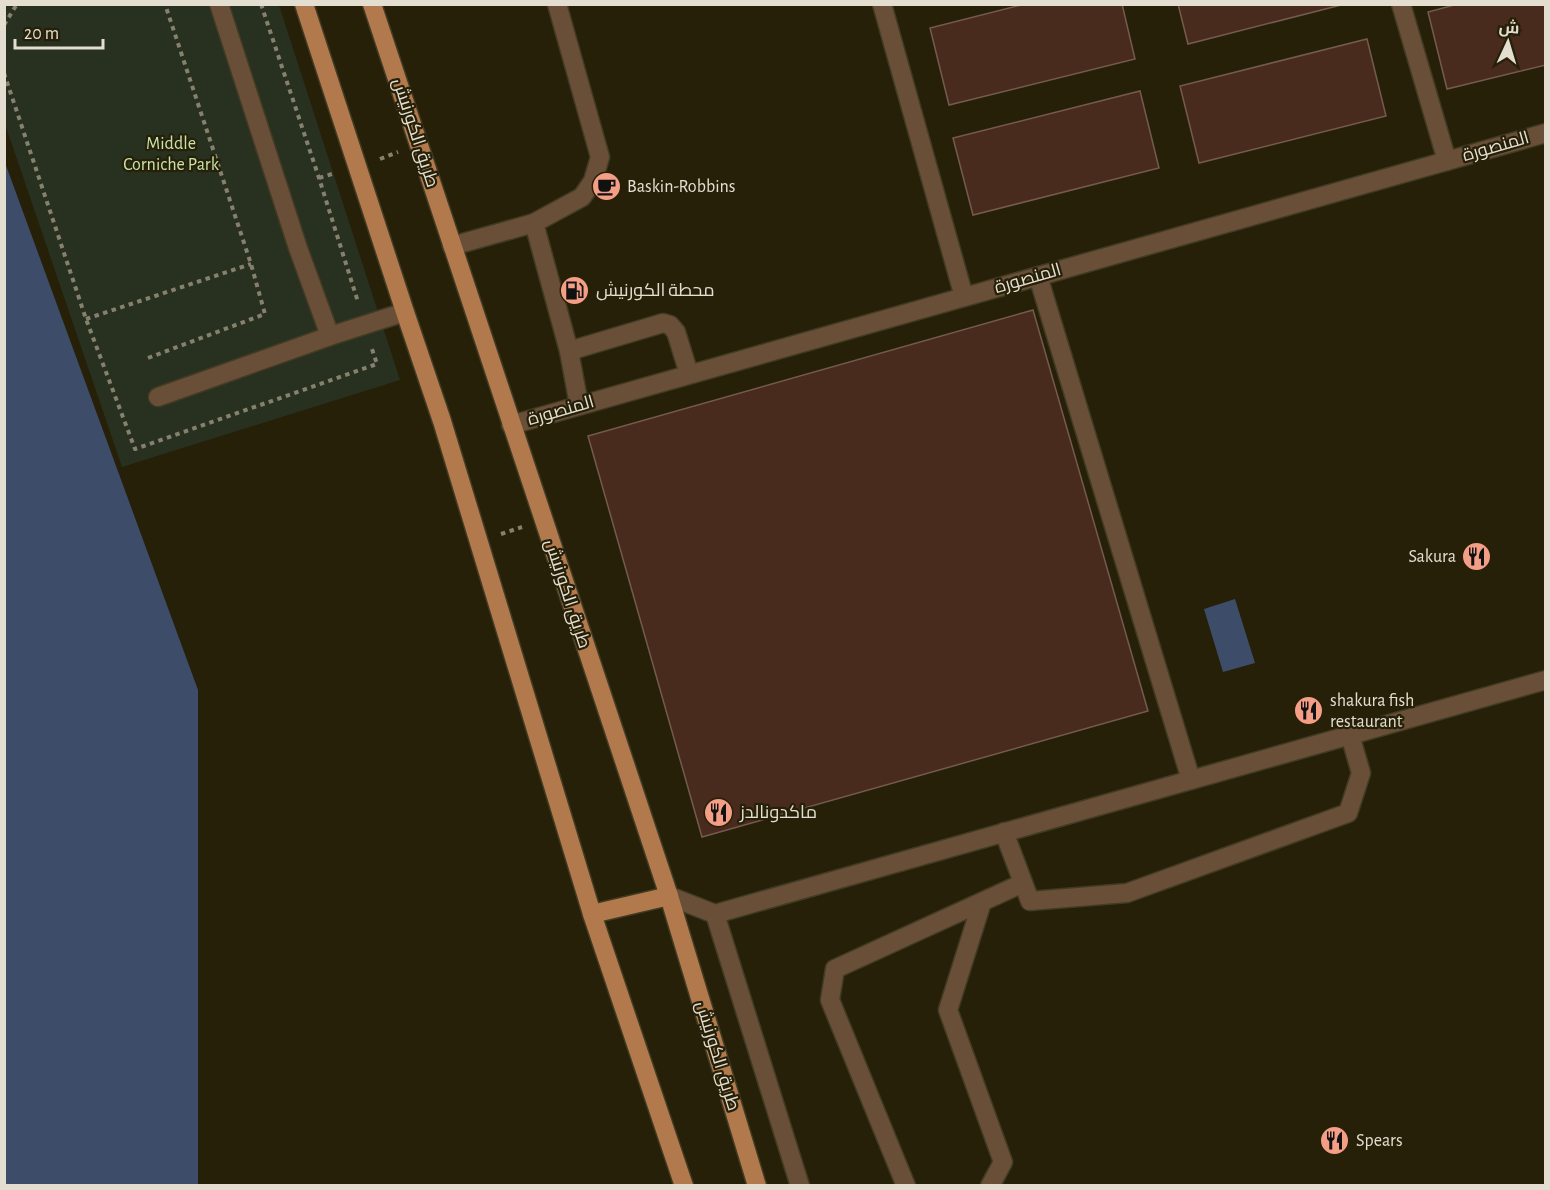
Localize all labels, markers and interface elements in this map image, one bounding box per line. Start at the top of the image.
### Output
scale bar [15,12,104,50]
north arrow [1478,12,1538,72]
text: ش [1498,18,1520,38]
text: 20 m [24,25,59,43]
street label: طريق الكورنيش [387,76,442,190]
street label: المنصورة [1461,129,1532,166]
park label: Middle Corniche Park [123,135,220,174]
cafe icon: Baskin-Robbins [590,171,622,203]
place label: Baskin-Robbins [627,178,735,196]
street label: المنصورة [993,261,1064,298]
fuel station icon: محطة الكورنيش [559,275,591,307]
place label: محطة الكورنيش [596,281,715,301]
street label: المنصورة [526,393,597,430]
street label: طريق الكورنيش [539,537,594,651]
restaurant icon: Sakura [1461,541,1493,573]
place label: Sakura [1408,548,1456,566]
place label: shakura fish restaurant [1330,692,1414,731]
restaurant icon: shakura fish restaurant [1293,695,1325,727]
restaurant icon: ماكدونالدز [703,797,735,829]
place label: ماكدونالدز [739,804,817,823]
street label: طريق الكورنيش [690,999,743,1113]
restaurant icon: Spears [1319,1125,1351,1157]
place label: Spears [1356,1132,1403,1150]

